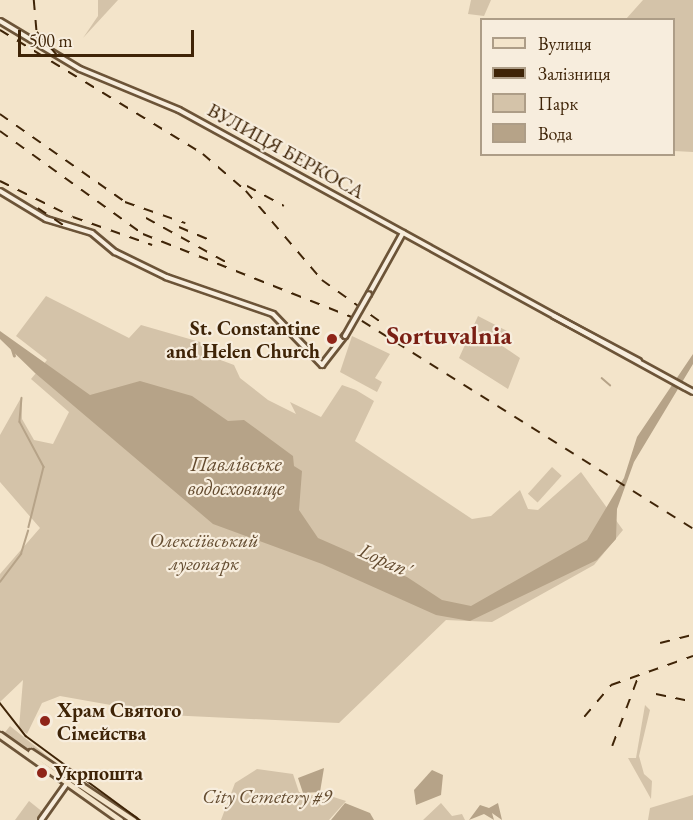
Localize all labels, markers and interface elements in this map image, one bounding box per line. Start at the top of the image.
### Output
scale bar [21,18,196,56]
legend [480,18,675,156]
text: 500 m [29,29,73,52]
text: Вулиця [538,32,591,55]
text: Залізниця [538,62,611,85]
text: Парк [538,92,578,115]
street label: ВУЛИЦЯ БЕРКОСА [203,98,369,204]
text: Вода [538,122,572,145]
place label: St. Constantine and Helen Church [166,316,320,363]
district label: Sortuvalnia [386,320,512,352]
marker: St. Constantine and Helen Church [325,332,339,346]
water label: Павлівське водосховище [188,451,284,501]
park label: Олексіївський лугопарк [150,529,258,576]
water label: Lopan' [355,537,415,583]
place label: Храм Святого Сімейства [57,698,181,745]
marker: Храм Святого Сімейства [38,714,52,728]
place label: Укрпошта [54,761,143,785]
marker: Укрпошта [35,766,49,780]
park label: City Cemetery #9 [202,784,332,808]

